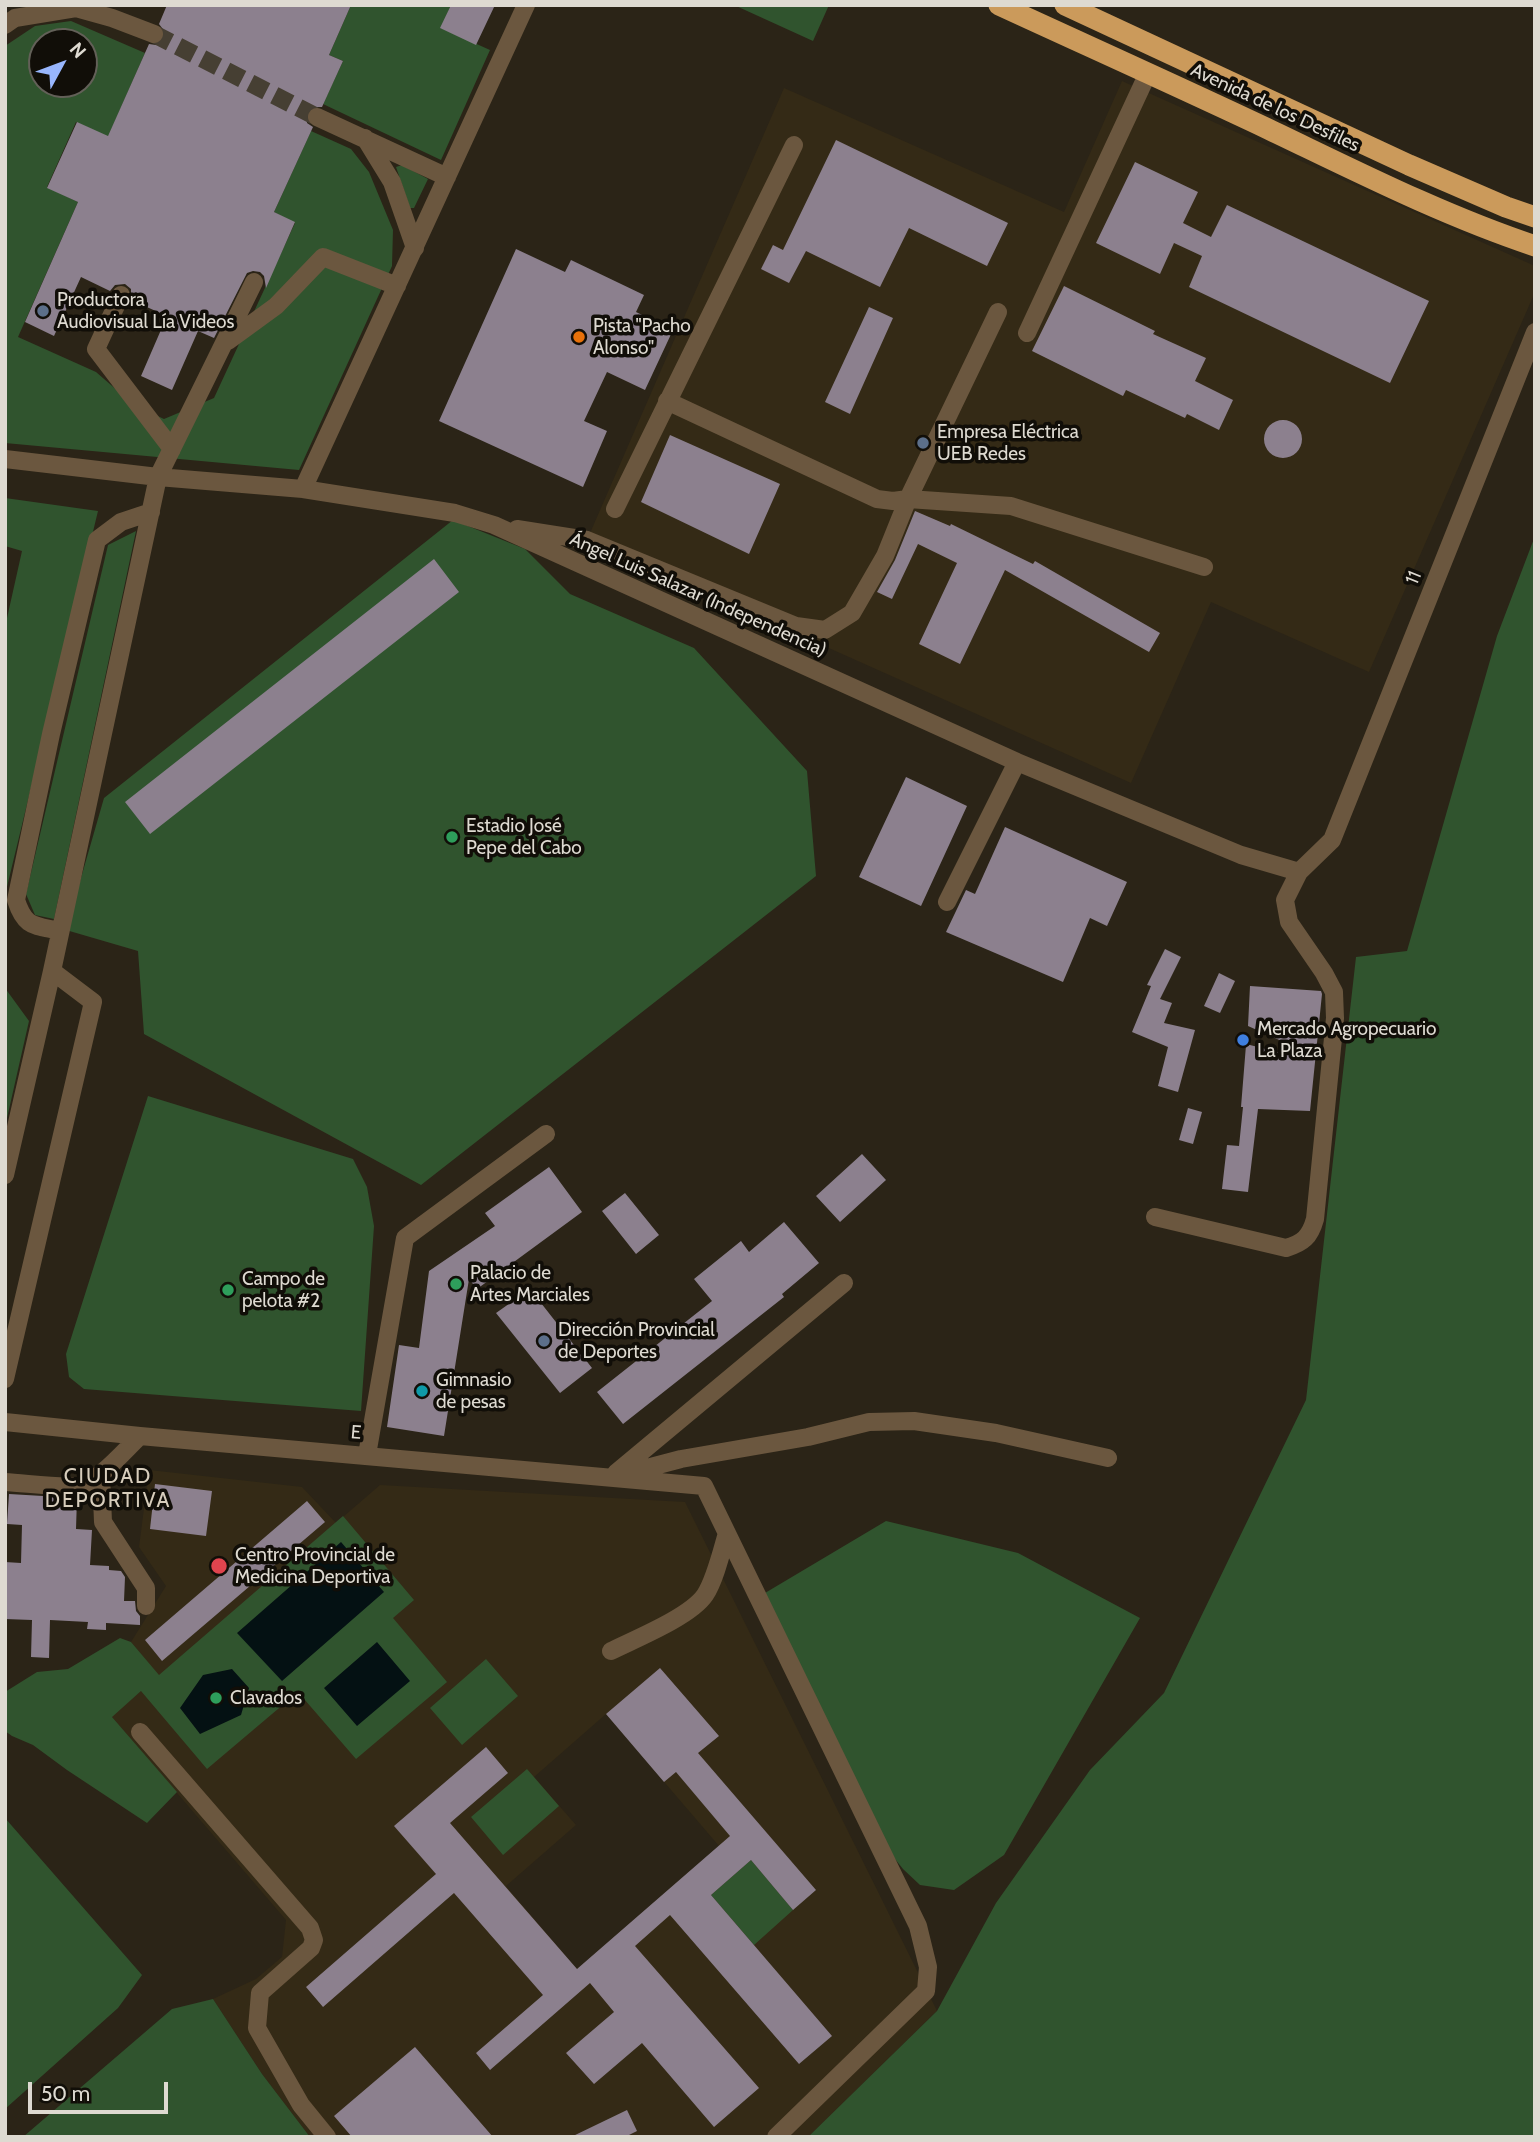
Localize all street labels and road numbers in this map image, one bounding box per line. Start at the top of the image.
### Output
street label: Avenida de los Desfiles [1187,59,1363,157]
street label: Ángel Luis Salazar (Independencia) [566,528,830,662]
street label: 11 [1401,568,1427,588]
street label: E [350,1421,362,1445]

